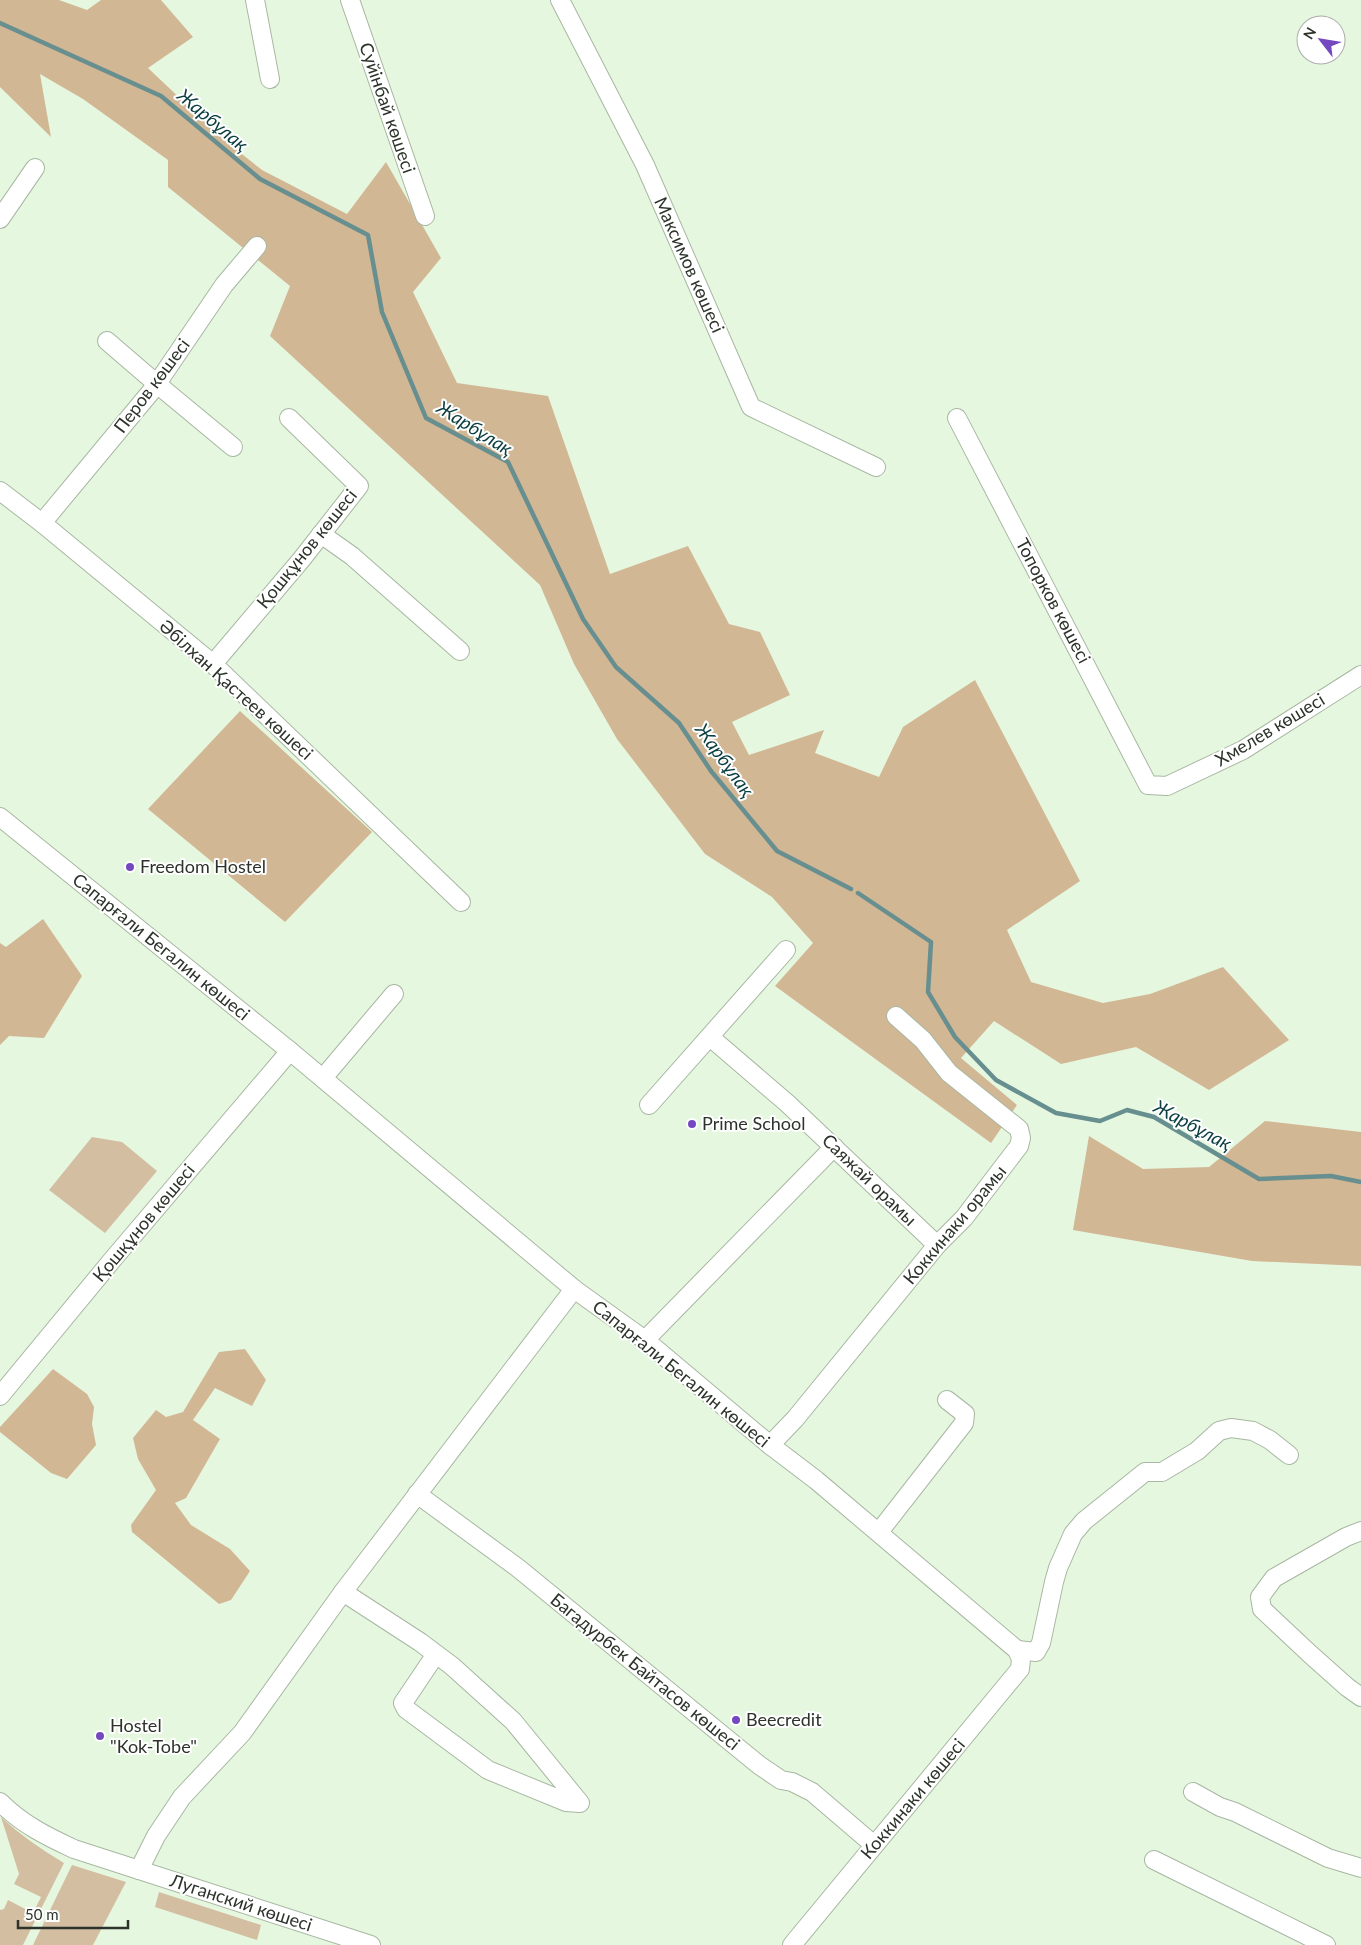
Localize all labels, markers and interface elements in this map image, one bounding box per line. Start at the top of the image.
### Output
north arrow [1296,15,1346,65]
text: N [1299,24,1319,42]
street label: Суйінбай көшесі [355,39,421,176]
water label: Жарбұлақ [172,83,254,156]
street label: Максимов көшесі [650,193,730,336]
street label: Перов көшесі [109,334,194,437]
water label: Жарбұлақ [432,395,518,460]
street label: Қошқұнов көшесі [251,484,361,612]
street label: Топорков көшесі [1012,534,1096,667]
street label: Әбілхан Қастеев көшесі [155,615,318,764]
street label: Хмелев көшесі [1211,688,1328,770]
water label: Жарбұлақ [690,718,760,801]
place label: Freedom Hostel [140,855,266,877]
marker: Freedom Hostel [124,861,136,873]
street label: Сапарғали Бегалин көшесі [69,868,255,1025]
water label: Жарбұлақ [1149,1094,1236,1155]
place label: Prime School [702,1112,805,1134]
marker: Prime School [686,1118,698,1130]
street label: Саяжай орамы [818,1129,922,1230]
street label: Қошқұнов көшесі [88,1159,199,1286]
street label: Коккинаки орамы [898,1160,1011,1288]
street label: Сапарғали Бегалин көшесі [589,1295,775,1452]
street label: Багадурбек Байтасов көшесі [546,1588,745,1754]
place label: Beecredit [746,1708,822,1730]
place label: Hostel "Kok-Tobe" [110,1714,197,1757]
marker: Beecredit [730,1714,742,1726]
marker: Hostel "Kok-Tobe" [94,1730,106,1742]
street label: Коккинаки көшесі [855,1734,969,1863]
street label: Луганский көшесі [166,1868,315,1935]
scale bar [18,1898,128,1930]
text: 50 m [25,1905,59,1923]

